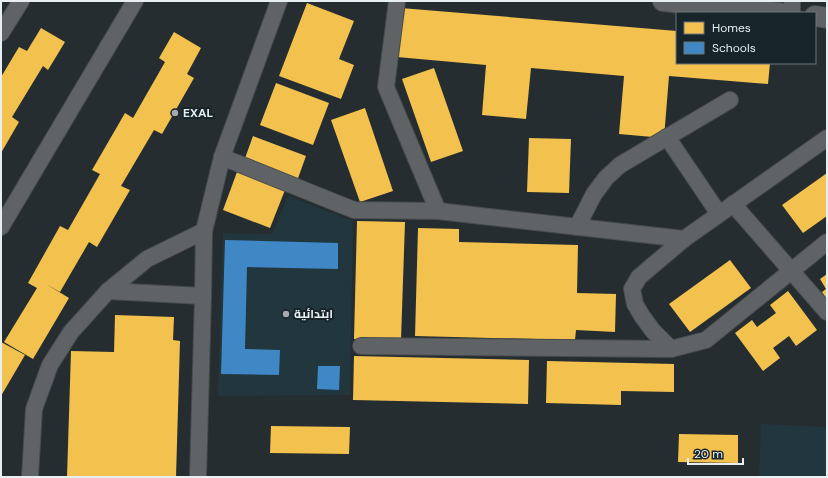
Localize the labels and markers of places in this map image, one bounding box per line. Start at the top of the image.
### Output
place label: EXAL [183,105,214,121]
marker: EXAL [170,108,180,118]
place label: ابتدائية [294,306,333,322]
marker: ابتدائية [281,309,291,319]

